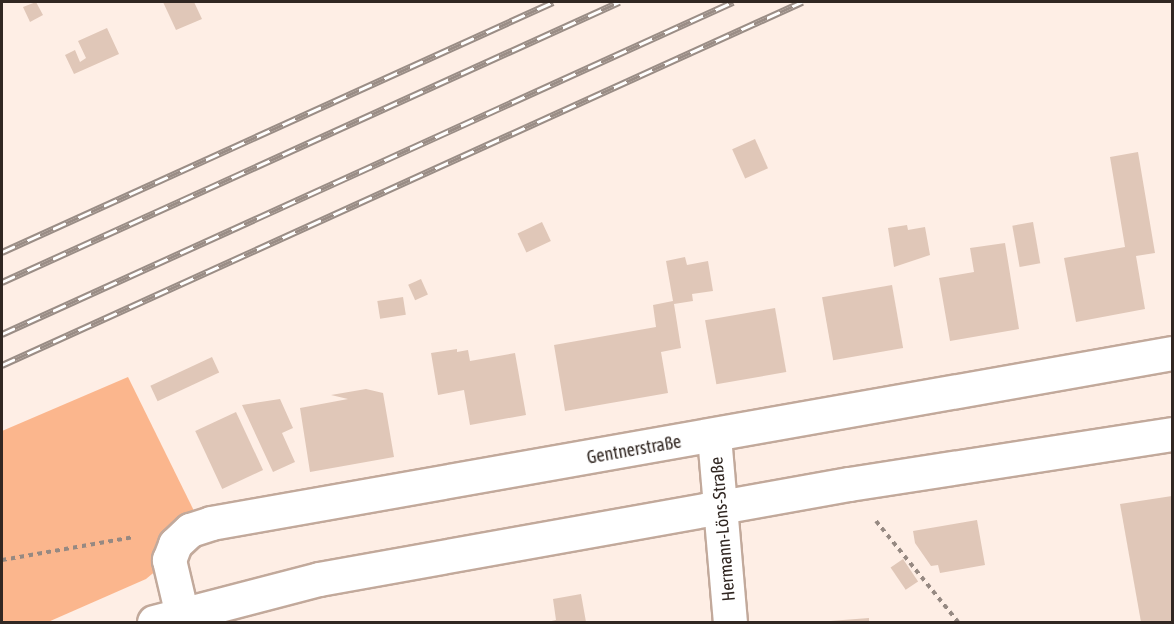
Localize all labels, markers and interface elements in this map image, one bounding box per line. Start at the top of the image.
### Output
street label: Gentnerstraße [585,431,683,469]
street label: Hermann-Löns-Straße [706,456,740,602]

